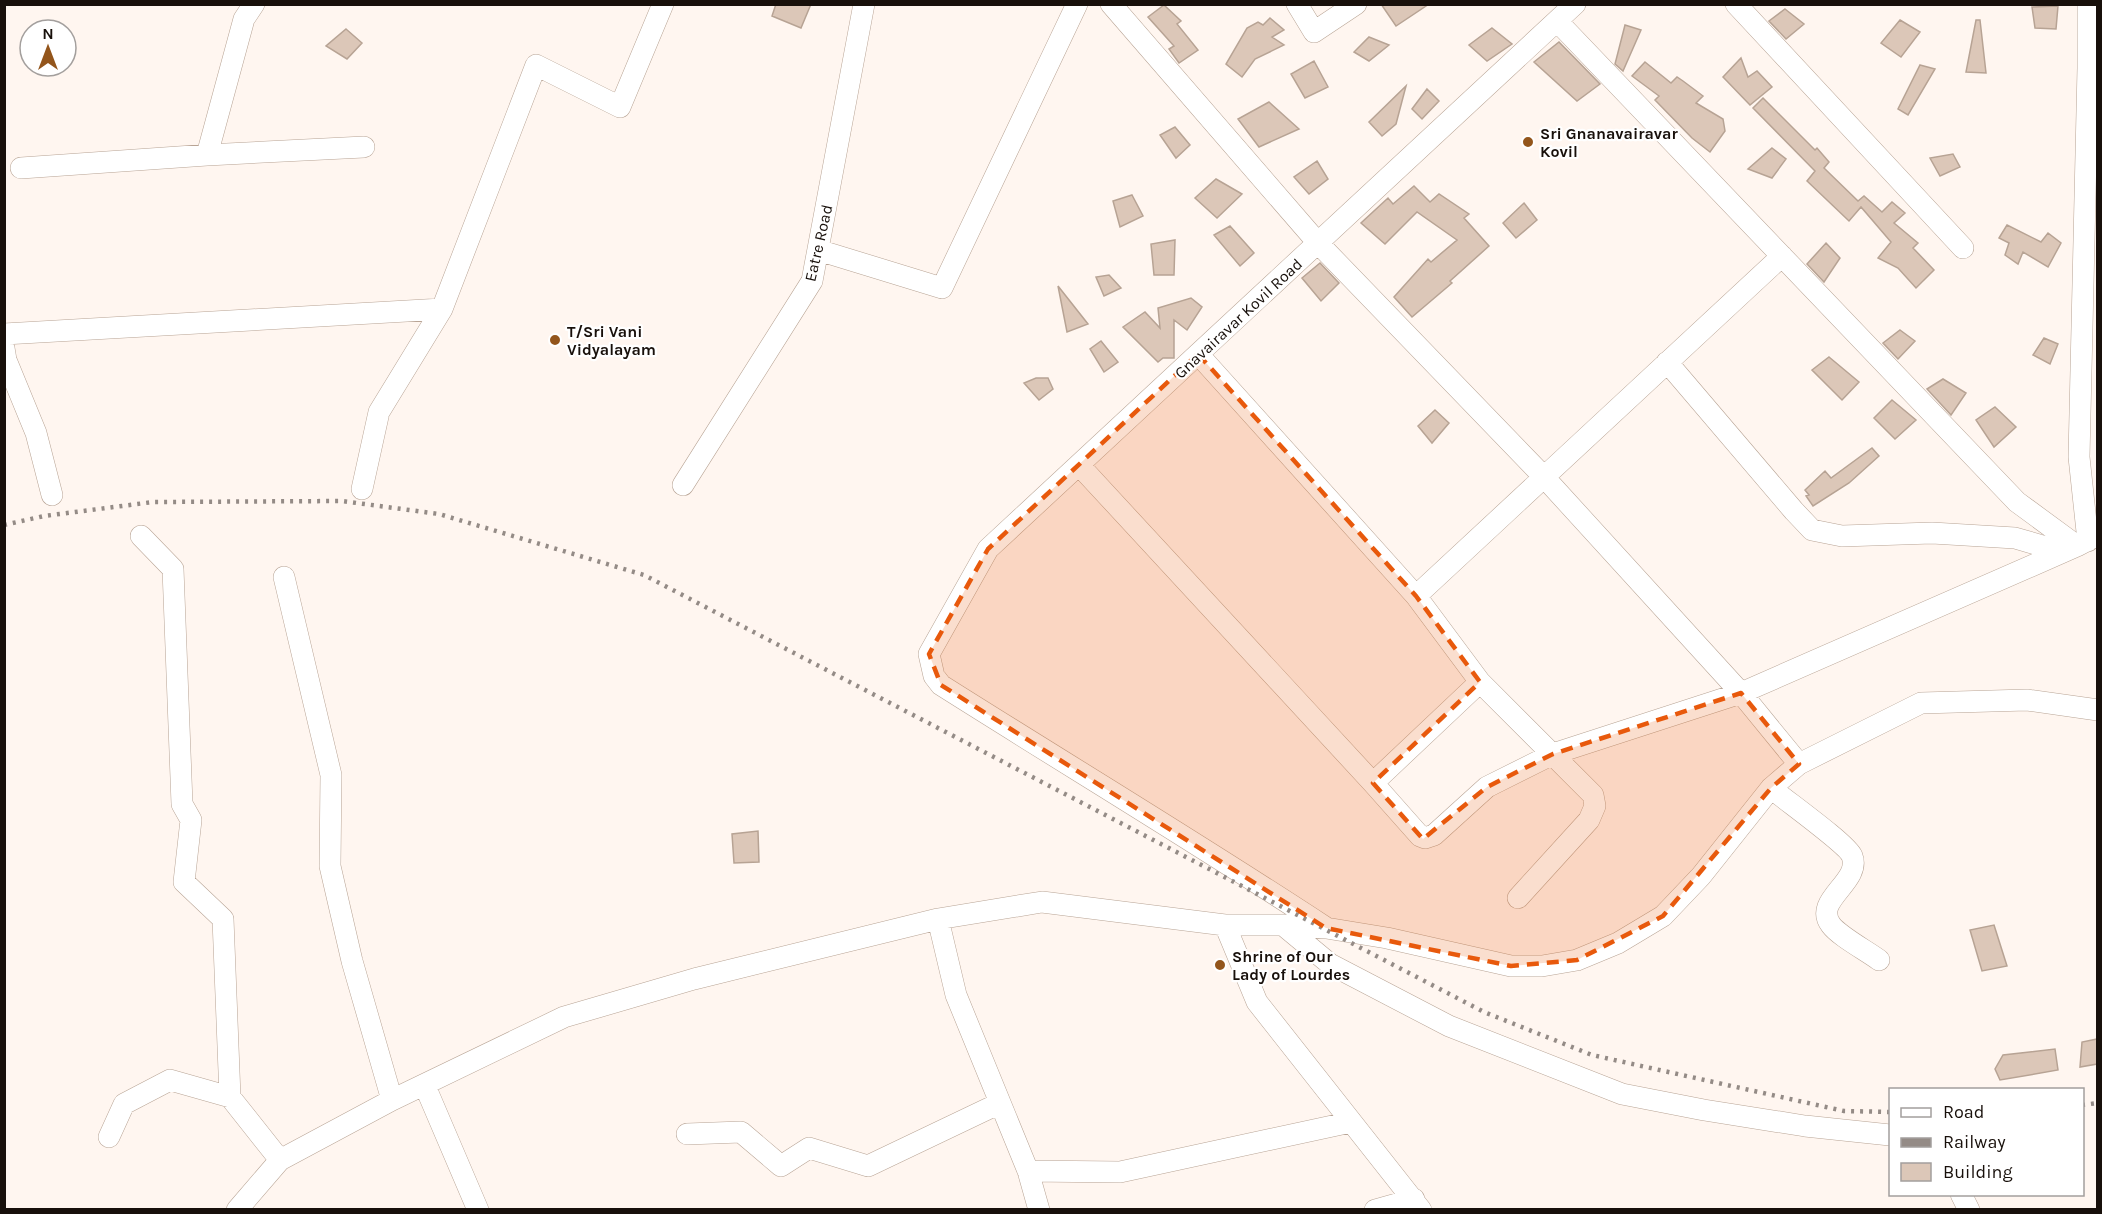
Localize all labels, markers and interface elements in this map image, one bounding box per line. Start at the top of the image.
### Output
north arrow [18,18,78,78]
text: N [42,24,54,43]
place label: Sri Gnanavairavar Kovil [1540,124,1678,161]
marker: Sri Gnanavairavar Kovil [1521,135,1535,149]
street label: Eatre Road [800,203,837,283]
street label: Gnavairavar Kovil Road [1171,254,1306,383]
place label: T/Sri Vani Vidyalayam [567,322,656,359]
marker: T/Sri Vani Vidyalayam [548,333,562,347]
place label: Shrine of Our Lady of Lourdes [1232,947,1350,984]
marker: Shrine of Our Lady of Lourdes [1213,958,1227,972]
legend [1889,1088,2084,1196]
text: Road [1943,1101,1984,1123]
text: Railway [1943,1131,2006,1153]
text: Building [1943,1161,2013,1183]

